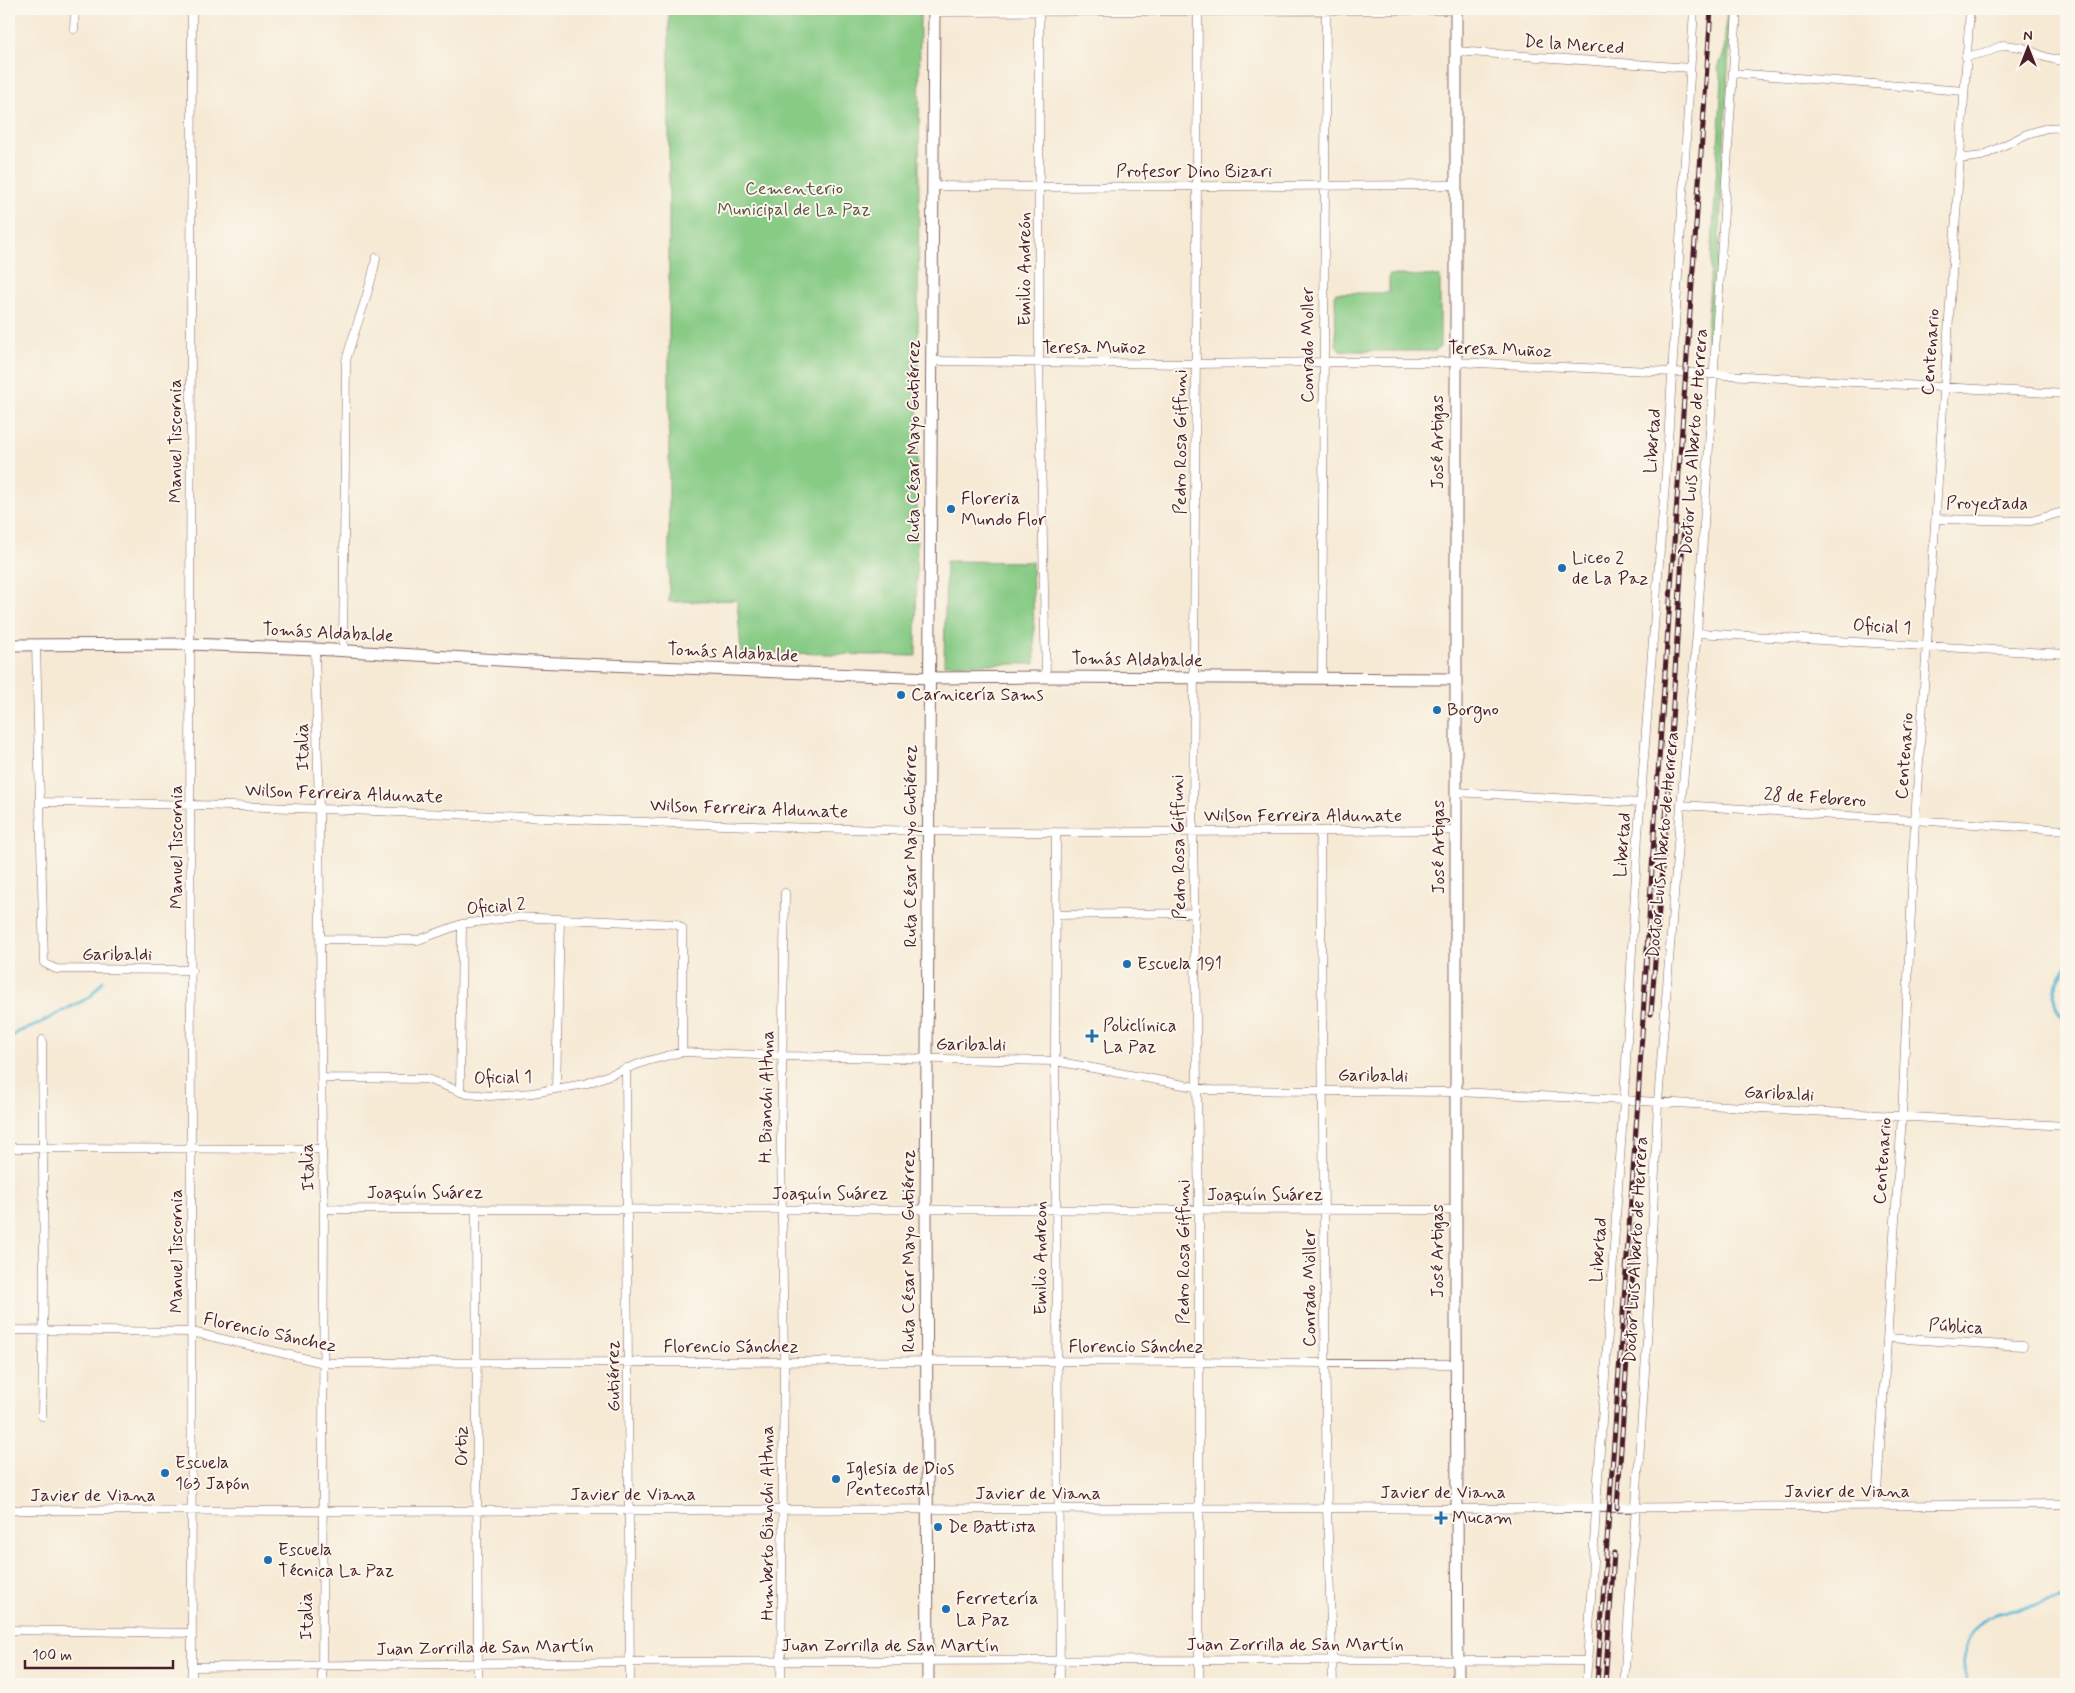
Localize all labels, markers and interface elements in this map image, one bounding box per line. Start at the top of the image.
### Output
north arrow [2002,22,2052,72]
text: N [2023,27,2033,45]
street label: De la Merced [1523,30,1625,60]
street label: Profesor Dino Bizari [1116,160,1272,184]
park label: Cementerio Municipal de La Paz [717,177,871,222]
street label: Emilio Andreón [1013,212,1037,326]
street label: Conrado Moller [1296,286,1320,403]
street label: Centenario [1916,308,1946,396]
street label: Doctor Luis Alberto de Herrera [1674,328,1714,556]
street label: Teresa Muñoz [1042,336,1146,360]
street label: Teresa Muñoz [1447,336,1553,364]
street label: Ruta César Mayo Gutiérrez [902,339,926,543]
street label: Pedro Rosa Giffuni [1169,369,1193,515]
street label: Manuel Tiscornia [164,379,188,503]
street label: José Artigas [1426,395,1450,489]
street label: Libertad [1639,408,1667,474]
place label: Floreria Mundo Flor [961,487,1047,532]
street label: Proyectada [1946,492,2028,516]
marker: Floreria Mundo Flor [945,503,957,515]
place label: Liceo 2 de La Paz [1572,546,1649,591]
marker: Liceo 2 de La Paz [1556,562,1568,574]
street label: Oficial 1 [1852,613,1912,641]
street label: Tomás Aldabalde [262,618,394,648]
street label: Tomás Aldabalde [667,638,799,668]
street label: Tomás Aldabalde [1071,647,1203,673]
place label: Carnicería Sams [911,683,1044,707]
marker: Carnicería Sams [895,689,907,701]
place label: Borgno [1447,698,1499,723]
marker: Borgno [1431,704,1443,716]
street label: Centenario [1890,712,1920,800]
street label: Italia [291,723,315,771]
street label: Doctor Luis Alberto de Herrera [1641,731,1685,959]
street label: Ruta César Mayo Gutiérrez [899,744,923,948]
street label: Pedro Rosa Giffuni [1166,774,1192,920]
street label: Wilson Ferreira Aldunate [244,779,444,809]
street label: 28 de Febrero [1763,782,1867,814]
street label: Manuel Tiscornia [165,785,189,909]
street label: Wilson Ferreira Aldunate [649,794,849,824]
street label: José Artigas [1427,800,1451,894]
street label: Wilson Ferreira Aldunate [1204,804,1402,828]
street label: Libertad [1609,812,1637,878]
street label: Oficial 2 [465,892,527,922]
street label: Garibaldi [82,943,152,967]
place label: Escuela 191 [1137,952,1222,976]
marker: Escuela 191 [1121,958,1133,970]
place label: Policlínica La Paz [1103,1014,1177,1059]
marker: Policlínica La Paz [1085,1029,1099,1043]
street label: H. Bianchi Altuna [754,1030,780,1164]
street label: Garibaldi [936,1032,1006,1058]
street label: Garibaldi [1338,1063,1408,1089]
street label: Oficial 1 [473,1065,533,1091]
street label: Garibaldi [1743,1080,1815,1108]
street label: Centenario [1868,1117,1898,1205]
street label: Doctor Luis Alberto de Herrera [1618,1136,1654,1364]
street label: Italia [295,1143,321,1191]
street label: Ruta César Mayo Gutiérrez [897,1149,921,1353]
street label: Pedro Rosa Giffuni [1172,1179,1196,1325]
street label: Joaquín Suárez [367,1181,483,1205]
street label: Joaquín Suárez [772,1182,888,1206]
street label: Joaquín Suárez [1207,1183,1323,1207]
street label: Manuel Tiscornia [165,1189,189,1313]
street label: Emilio Andreon [1029,1201,1053,1315]
street label: José Artigas [1426,1204,1450,1298]
street label: Libertad [1585,1217,1613,1283]
street label: Conrado Möller [1298,1228,1322,1347]
street label: Florencio Sánchez [201,1307,339,1359]
street label: Pública [1928,1314,1984,1340]
street label: Florencio Sánchez [663,1335,799,1359]
street label: Florencio Sánchez [1068,1335,1204,1359]
street label: Gutiérrez [601,1340,627,1412]
street label: Humberto Bianchi Altuna [756,1425,780,1621]
street label: Ortiz [450,1426,474,1466]
place label: Escuela 163 Japón [175,1451,250,1496]
place label: Iglesia de Dios Pentecostal [846,1457,954,1502]
marker: Escuela 163 Japón [159,1467,171,1479]
marker: Iglesia de Dios Pentecostal [830,1473,842,1485]
street label: Javier de Viana [1784,1480,1910,1504]
street label: Javier de Viana [1380,1481,1506,1505]
street label: Javier de Viana [975,1482,1101,1506]
street label: Javier de Viana [570,1483,696,1507]
street label: Javier de Viana [30,1484,156,1508]
place label: Mucam [1452,1506,1513,1530]
marker: Mucam [1434,1511,1448,1525]
place label: De Battista [948,1515,1036,1539]
marker: De Battista [932,1521,944,1533]
place label: Escuela Técnica La Paz [278,1538,394,1583]
marker: Escuela Técnica La Paz [262,1554,274,1566]
place label: Ferretería La Paz [956,1587,1039,1632]
street label: Italia [295,1592,319,1640]
marker: Ferretería La Paz [940,1603,952,1615]
street label: Juan Zorrilla de San Martín [1186,1633,1404,1657]
street label: Juan Zorrilla de San Martín [376,1634,594,1662]
street label: Juan Zorrilla de San Martín [781,1634,999,1658]
scale bar [25,1638,172,1670]
text: 100 m [32,1646,72,1666]

